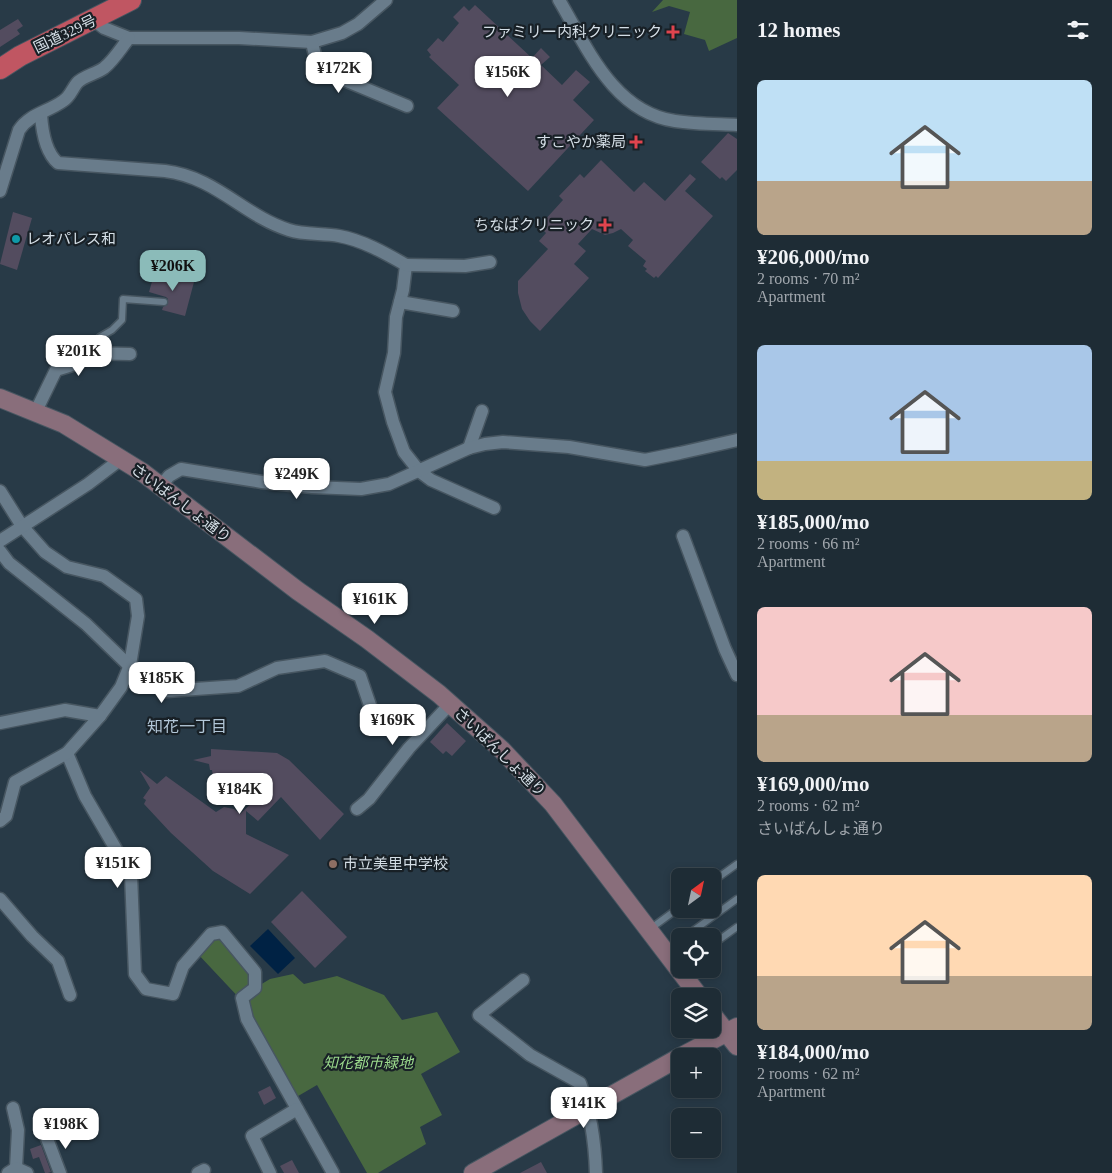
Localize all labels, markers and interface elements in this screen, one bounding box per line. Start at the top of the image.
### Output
street label: 国道329号 [31,12,99,56]
icon: filters [1064,16,1092,44]
text: 12 homes [757,18,840,42]
place label: ファミリー内科クリニック [482,24,662,40]
marker: ファミリー内科クリニック [666,25,680,39]
pin: ¥172K [304,52,374,94]
pin: ¥156K [473,56,543,98]
text: ¥172K [317,59,361,76]
text: ¥156K [486,63,530,80]
icon: home [880,112,970,202]
place label: すこやか薬局 [536,134,626,150]
marker: すこやか薬局 [630,136,642,148]
place label: ちなばクリニック [474,217,594,233]
marker: ちなばクリニック [598,218,612,232]
place label: レオパレス和 [26,231,116,247]
marker: レオパレス和 [10,233,22,245]
text: ¥206,000/mo [757,245,870,269]
pin: ¥206K [138,250,208,292]
text: ¥206K [151,257,195,274]
text: 2 rooms · 70 m² [757,270,860,287]
text: Apartment [757,288,825,305]
pin: ¥201K [44,334,114,377]
text: ¥201K [57,342,101,359]
icon: home [880,377,970,467]
pin: ¥249K [262,458,332,500]
street label: さいばんしょ通り [128,460,234,546]
text: ¥249K [275,465,319,482]
text: ¥185,000/mo [757,510,870,534]
text: 2 rooms · 66 m² [757,535,860,552]
text: Apartment [757,553,825,570]
pin: ¥161K [340,582,410,625]
text: ¥161K [353,590,397,607]
icon: home [880,639,970,729]
pin: ¥185K [127,662,197,704]
text: ¥185K [140,669,184,686]
pin: ¥169K [358,704,428,746]
street label: さいばんしょ通り [451,705,549,799]
text: ¥169K [371,711,415,728]
district label: 知花一丁目 [147,718,227,735]
pin: ¥184K [205,772,275,815]
text: ¥169,000/mo [757,772,870,796]
text: ¥184K [218,780,262,797]
text: 2 rooms · 62 m² [757,797,860,814]
text: さいばんしょ通り [757,820,885,837]
pin: ¥151K [83,846,153,889]
text: ¥151K [96,854,140,871]
place label: 市立美里中学校 [343,856,448,872]
marker: 市立美里中学校 [327,858,339,870]
north arrow [671,868,721,918]
map controls [671,868,721,1158]
icon: home [880,907,970,997]
button: locate [671,928,721,978]
button: layers [671,988,721,1038]
text: ¥184,000/mo [757,1040,870,1064]
button: + [671,1048,721,1098]
park label: 知花都市緑地 [323,1055,415,1071]
text: 2 rooms · 62 m² [757,1065,860,1082]
text: Apartment [757,1083,825,1100]
pin: ¥141K [549,1086,619,1129]
text: ¥141K [562,1094,606,1111]
pin: ¥198K [31,1108,101,1150]
button: − [671,1108,721,1158]
text: ¥198K [44,1115,88,1132]

